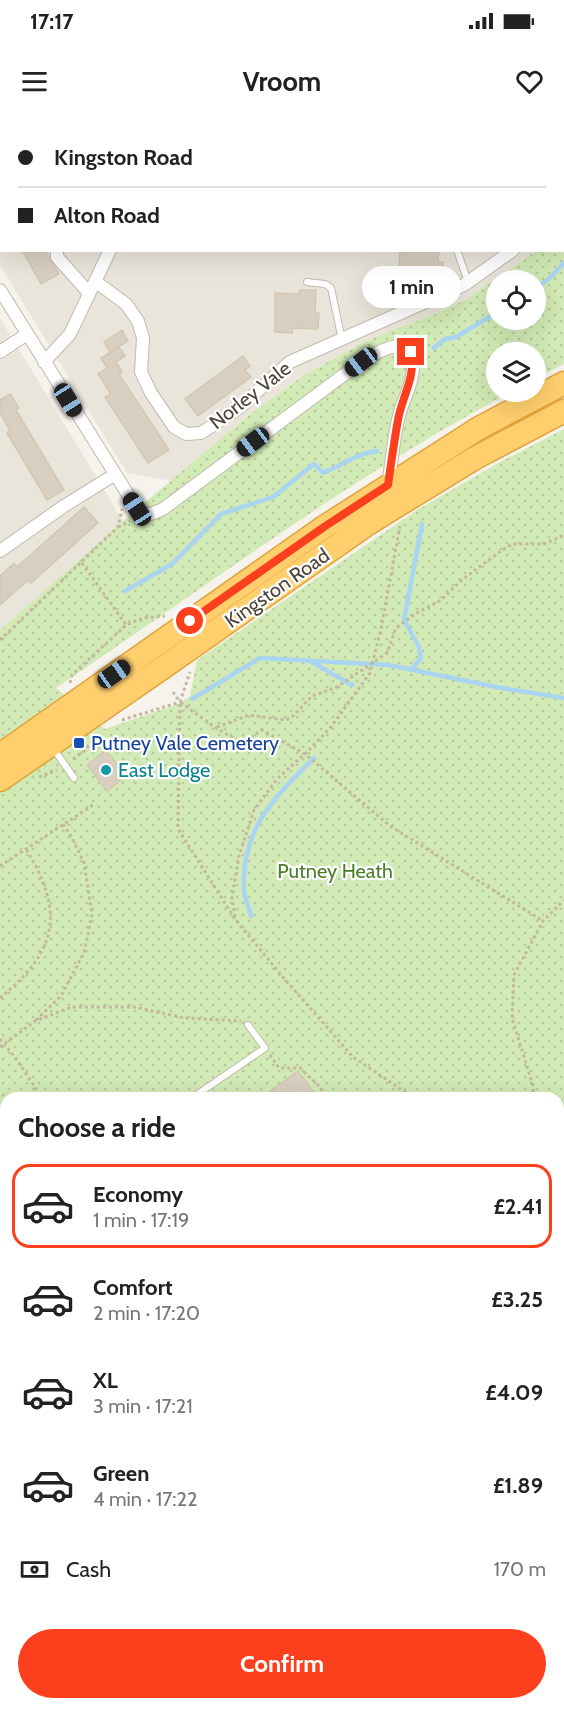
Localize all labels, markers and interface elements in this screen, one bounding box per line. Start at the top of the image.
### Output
text: 17:17 [30,8,74,35]
icon: menu [18,65,51,98]
text: Vroom [243,65,321,98]
icon: heart [513,65,546,98]
text: Kingston Road [54,144,193,171]
text: Alton Road [54,202,160,229]
callout: 1 min [362,265,460,307]
map controls [486,270,546,402]
button: locate [486,270,546,330]
text: 1 min [389,275,434,299]
route end [397,338,424,365]
button: layers [486,342,546,402]
car [341,344,381,380]
street label: Norley Vale [205,356,295,434]
car [51,380,85,420]
car [233,424,273,460]
car [120,489,154,529]
street label: Kingston Road [220,543,334,633]
route start [176,607,203,634]
car [94,656,134,692]
place label: Putney Vale Cemetery [91,731,279,755]
marker: Putney Vale Cemetery [72,736,86,750]
place label: East Lodge [118,758,210,782]
marker: East Lodge [99,763,113,777]
park label: Putney Heath [277,859,393,883]
text: Choose a ride [18,1111,176,1144]
icon: car [21,1179,75,1233]
text: Economy [93,1181,183,1208]
text: £2.41 [493,1193,543,1220]
text: 1 min · 17:19 [93,1208,189,1232]
icon: car [21,1272,75,1326]
text: Comfort [93,1274,172,1301]
text: £3.25 [491,1286,543,1313]
text: 2 min · 17:20 [93,1301,200,1325]
icon: car [21,1365,75,1419]
text: XL [93,1367,118,1394]
text: £4.09 [485,1379,543,1406]
text: 3 min · 17:21 [93,1394,193,1418]
icon: car [21,1458,75,1512]
text: Green [93,1460,149,1487]
text: £1.89 [493,1472,543,1499]
text: 4 min · 17:22 [93,1487,197,1511]
icon: cash [18,1553,51,1586]
text: Cash [66,1556,111,1583]
text: 170 m [494,1557,546,1581]
button: Confirm [18,1629,546,1698]

